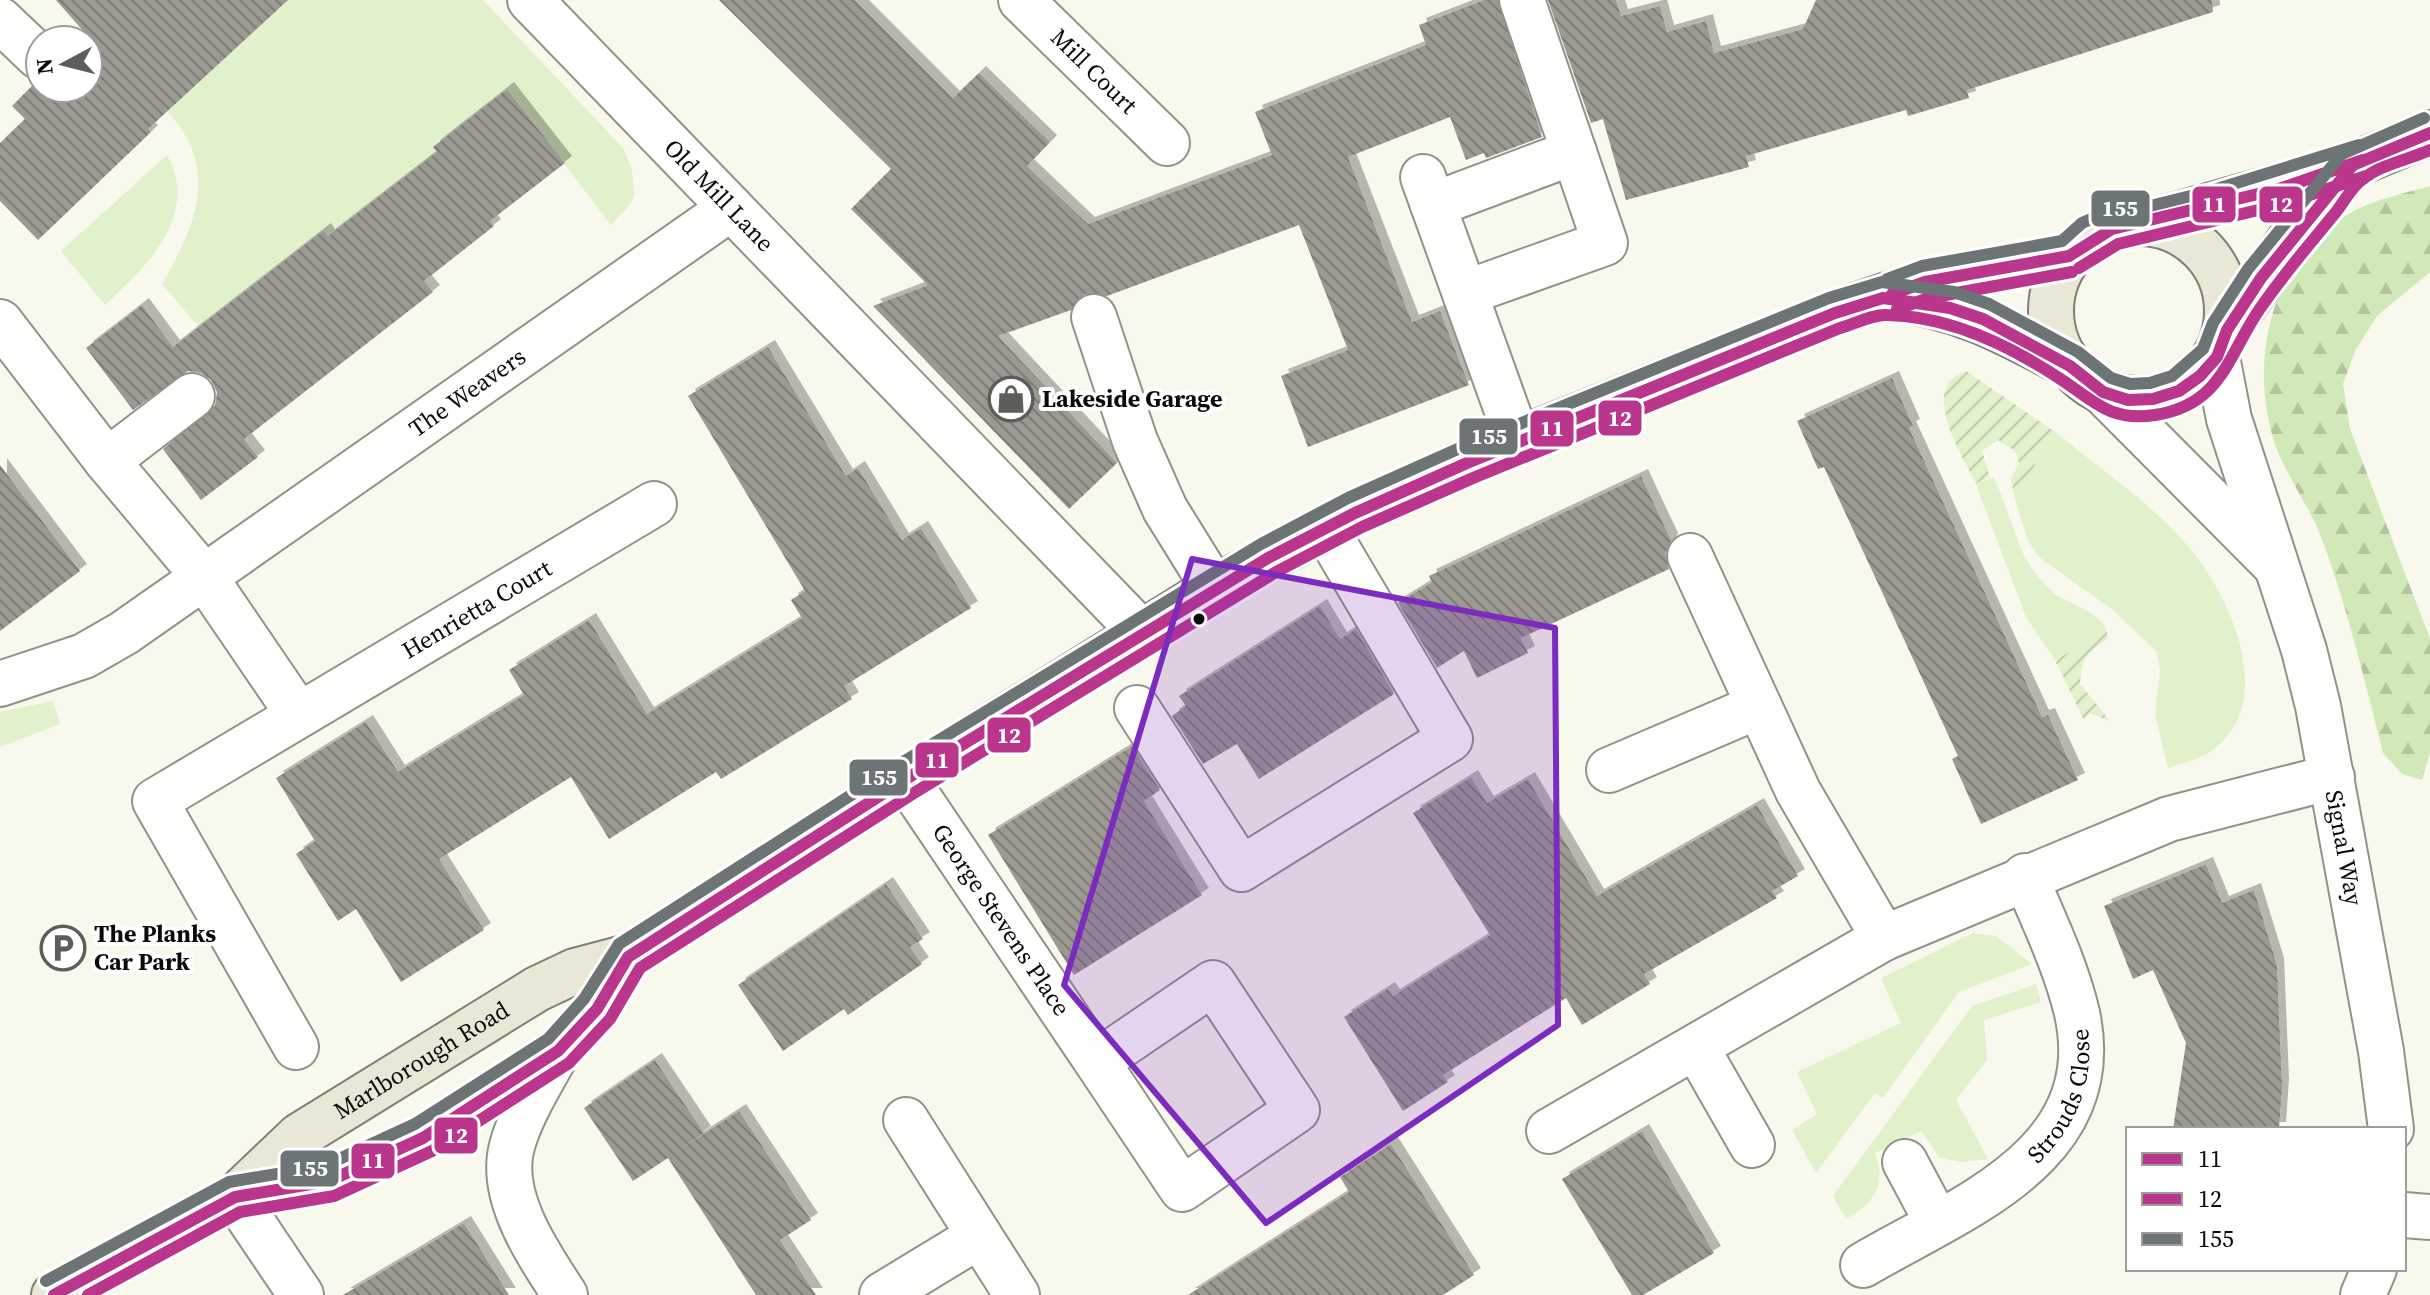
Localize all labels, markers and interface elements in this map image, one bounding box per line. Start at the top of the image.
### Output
street label: Mill Court [1044,21,1145,121]
north arrow [24,24,104,104]
text: N [28,57,60,76]
street label: Old Mill Lane [657,132,782,259]
line badge: 11 [2191,185,2237,224]
line badge: 12 [2258,185,2304,224]
line badge: 155 [2090,189,2151,228]
text: 11 [2202,189,2226,219]
text: 12 [2269,189,2293,219]
text: 155 [2102,193,2138,223]
street label: The Weavers [402,340,532,444]
shop icon: Lakeside Garage [987,375,1035,423]
place label: Lakeside Garage [1042,382,1222,415]
line badge: 12 [1597,399,1643,437]
text: 12 [1608,403,1632,433]
line badge: 11 [1529,409,1575,448]
text: 11 [1540,413,1564,443]
line badge: 155 [1458,417,1519,456]
text: 155 [1471,421,1507,451]
street label: Henrietta Court [395,552,558,666]
unlabelled marker [1191,611,1207,627]
line badge: 12 [986,716,1032,754]
text: 12 [997,720,1021,750]
line badge: 11 [914,741,960,779]
text: 11 [925,745,949,775]
line badge: 155 [848,758,909,797]
text: 155 [861,762,897,792]
street label: Signal Way [2318,788,2371,909]
street label: George Stevens Place [925,817,1078,1022]
place label: The Planks Car Park [94,917,216,978]
parking icon: The Planks Car Park [39,924,87,972]
street label: Marlborough Road [327,993,515,1127]
street label: Strouds Close [2020,1027,2097,1170]
line badge: 12 [433,1116,479,1155]
text: 12 [444,1120,468,1150]
legend [2126,1127,2406,1271]
line badge: 11 [350,1142,396,1180]
text: 11 [2198,1142,2222,1175]
text: 11 [361,1145,385,1175]
line badge: 155 [279,1149,340,1188]
text: 155 [292,1153,328,1183]
text: 12 [2198,1182,2222,1215]
text: 155 [2198,1222,2234,1255]

